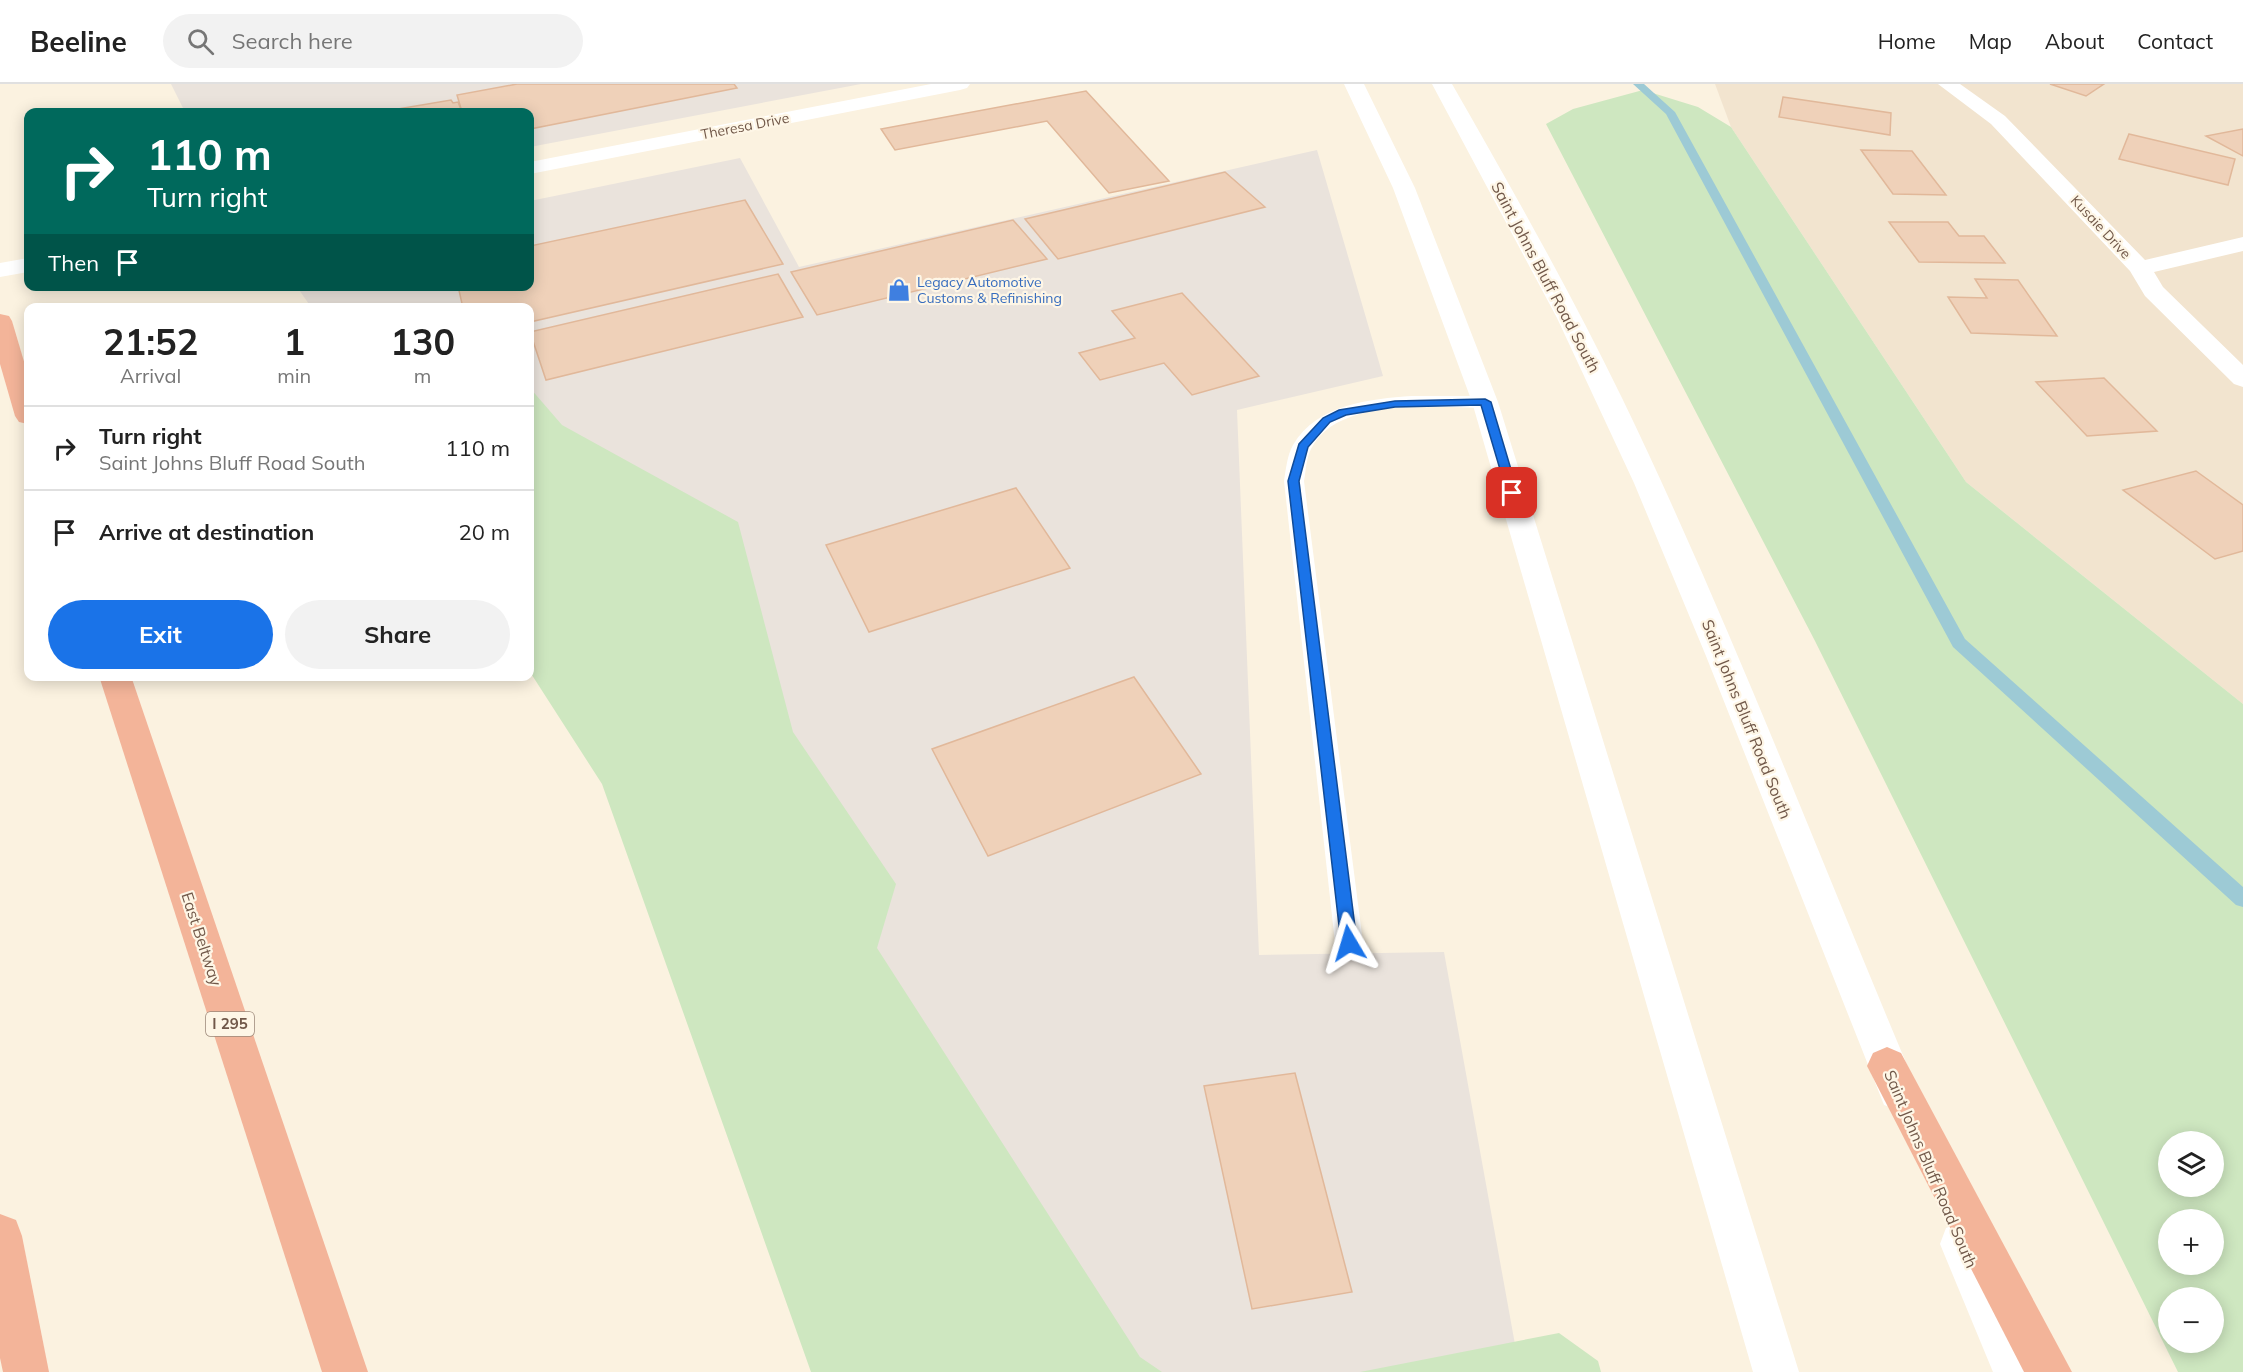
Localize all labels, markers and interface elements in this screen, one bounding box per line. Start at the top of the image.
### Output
search box [163,14,583,68]
text: Beeline [30,24,127,59]
icon: search [184,25,217,58]
text: Search here [232,27,353,55]
text: Home [1878,28,1936,54]
text: Map [1969,28,2012,54]
text: About [2045,28,2104,54]
text: Contact [2137,28,2213,54]
street label: Theresa Drive [699,109,791,143]
text: 110 m [147,128,272,181]
icon: right [48,132,126,210]
street label: Saint Johns Bluff Road South [1487,178,1605,376]
text: Turn right [147,180,267,214]
street label: Kusaie Drive [2067,191,2135,263]
icon: arrive [111,246,144,279]
text: Then [48,249,99,277]
place label: Legacy Automotive Customs & Refinishing [917,273,1062,307]
shop icon: Legacy Automotive Customs & Refinishing [886,277,912,303]
text: 21:52 [103,319,198,364]
text: 1 [283,319,305,364]
text: 130 [390,319,455,364]
text: Arrival [120,363,181,388]
text: min [277,363,311,388]
text: m [414,363,431,388]
text: Turn right [99,422,202,450]
icon: right [48,432,81,465]
text: 110 m [445,434,510,462]
text: Saint Johns Bluff Road South [99,450,365,475]
pin [1486,467,1537,518]
icon: arrive [1495,476,1528,509]
icon: arrive [48,516,81,549]
text: Arrive at destination [99,518,314,546]
text: 20 m [459,518,510,546]
button: Exit [48,600,273,669]
button: Share [285,600,510,669]
street label: Saint Johns Bluff Road South [1698,616,1796,822]
street label: East Beltway [177,890,227,989]
position arrow [1317,911,1381,975]
road number: I 295 [206,1012,254,1036]
street label: Saint Johns Bluff Road South [1880,1067,1982,1271]
map controls [2158,1131,2224,1353]
button: layers [2158,1131,2224,1197]
button: + [2158,1209,2224,1275]
button: − [2158,1287,2224,1353]

